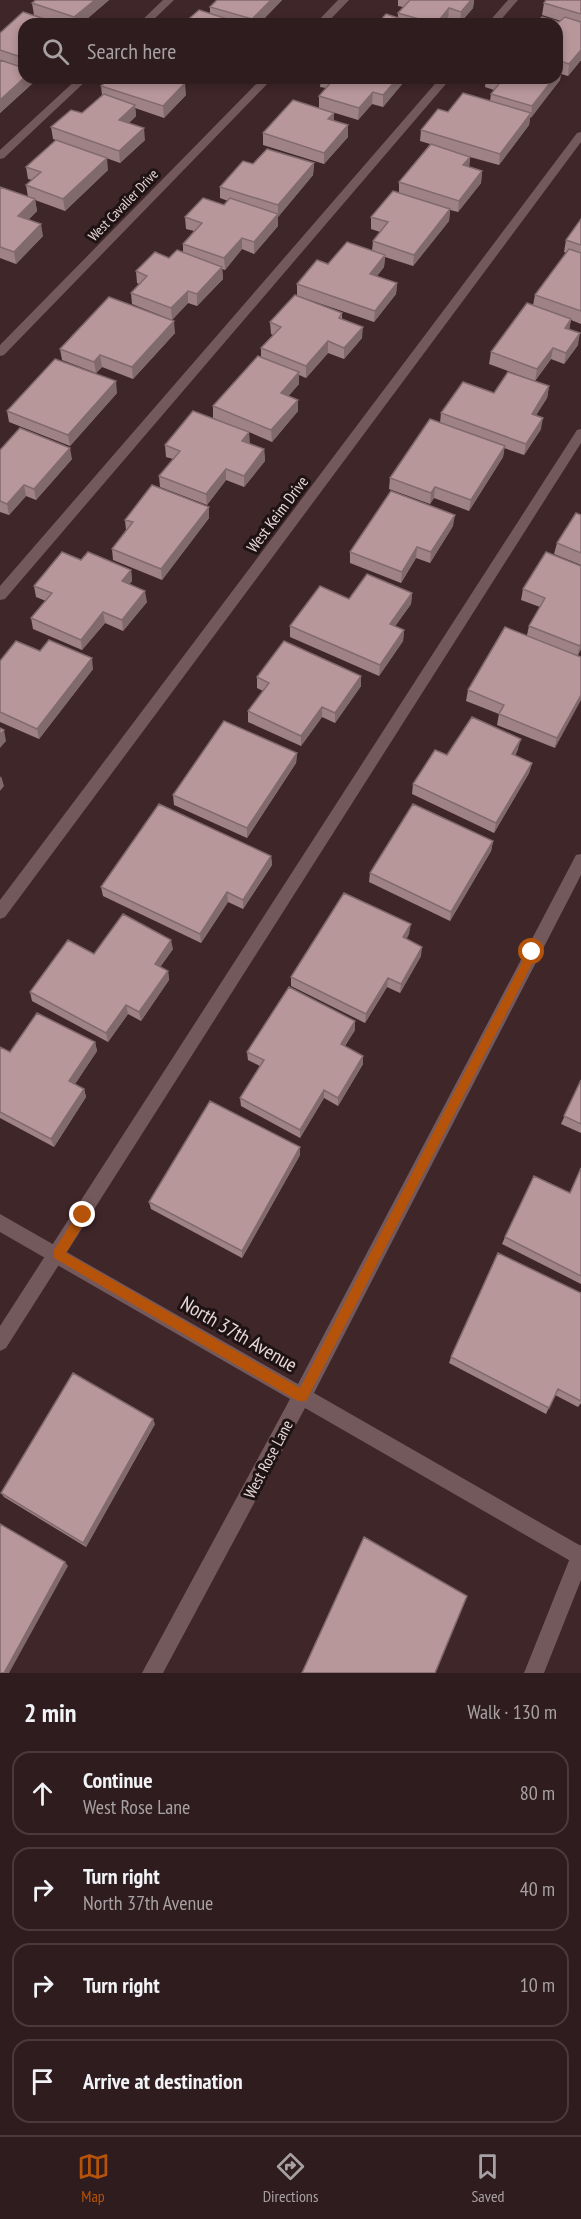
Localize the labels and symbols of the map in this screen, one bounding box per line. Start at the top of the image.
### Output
street label: West Cavalier Drive [84,165,162,245]
street label: West Keim Drive [242,472,312,556]
route start [518,938,544,964]
route end [69,1201,95,1227]
street label: North 37th Avenue [176,1290,302,1378]
street label: West Rose Lane [239,1416,297,1502]

